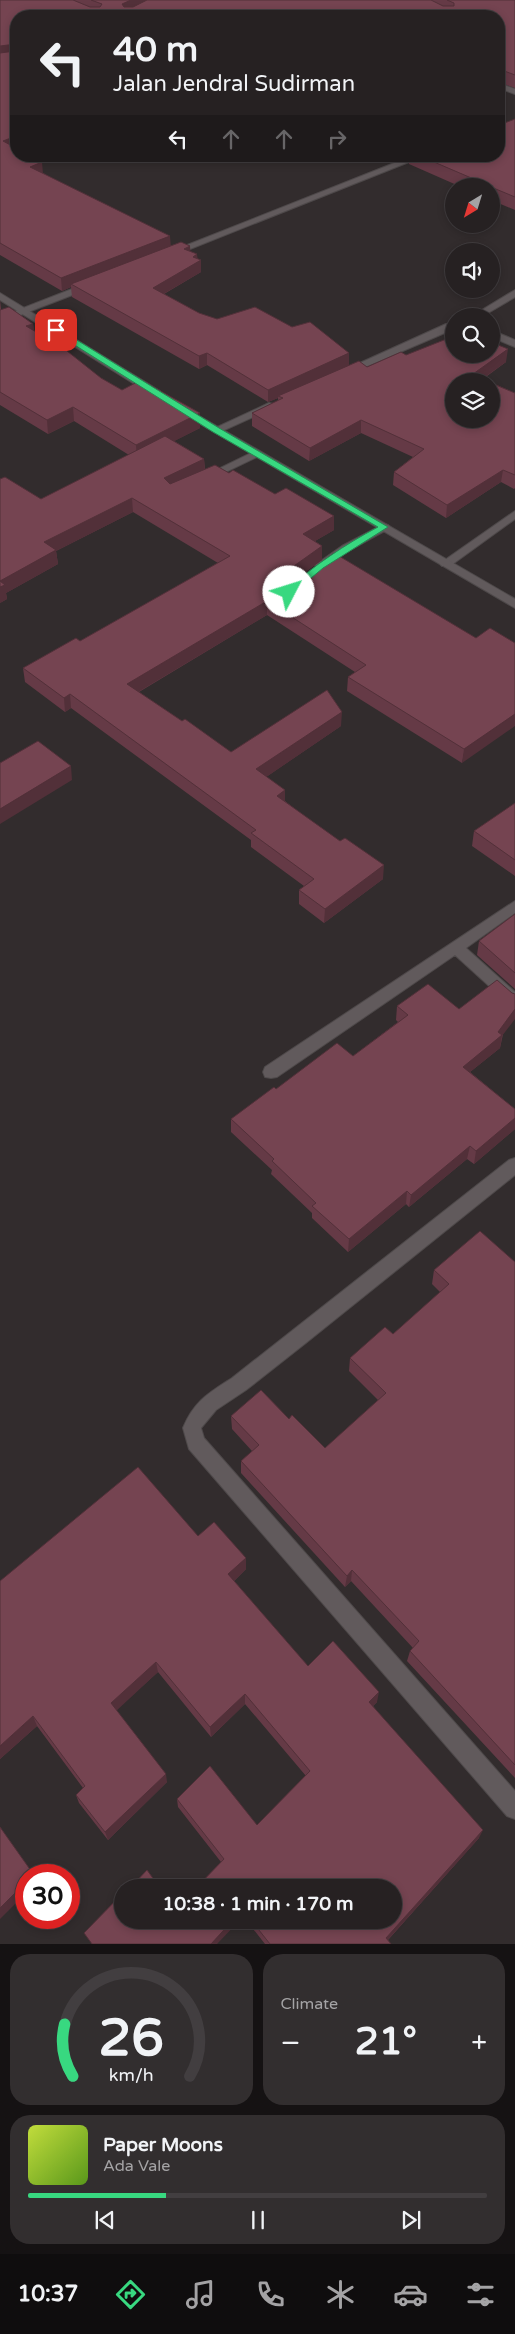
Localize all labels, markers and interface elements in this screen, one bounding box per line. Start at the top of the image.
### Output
text: 40 m [113,29,198,71]
icon: left [30,30,95,95]
text: Jalan Jendral Sudirman [113,71,355,97]
icon: left [164,125,192,153]
icon: ahead [217,125,245,153]
icon: ahead [270,125,298,153]
icon: right [323,125,351,153]
north arrow [445,178,500,232]
map controls [445,178,500,428]
button: sound [445,243,500,298]
button: search [445,308,500,363]
pin [35,309,77,351]
icon: arrive [42,316,70,344]
button: layers [445,373,500,428]
position arrow [262,565,314,617]
speed limit sign: 30 [15,1864,80,1929]
text: 10:38 · 1 min · 170 m [162,1893,354,1915]
text: Climate [281,1994,338,2014]
text: 26 [99,2007,164,2070]
text: 21° [355,2019,417,2065]
text: − [281,2026,300,2060]
text: + [471,2026,487,2060]
text: km/h [109,2065,154,2086]
text: Paper Moons [103,2134,223,2156]
text: Ada Vale [103,2156,170,2176]
icon: previous [91,2206,119,2234]
icon: pause [244,2206,272,2234]
icon: next [397,2206,425,2234]
icon: directions [113,2277,148,2312]
icon: music [183,2277,218,2312]
icon: phone [253,2277,288,2312]
icon: climate [323,2277,358,2312]
icon: car [393,2277,428,2312]
icon: filters [463,2277,498,2312]
text: 10:37 [17,2281,78,2307]

